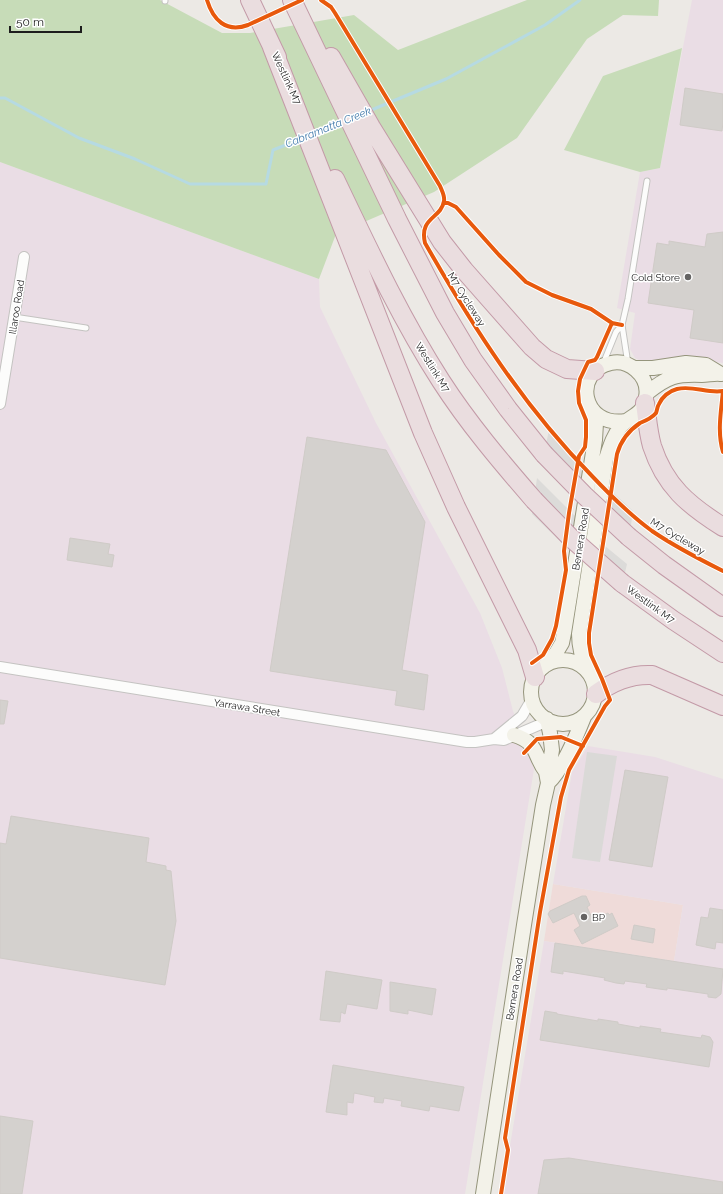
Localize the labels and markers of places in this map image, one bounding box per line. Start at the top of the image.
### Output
place label: Cold Store [631,272,680,283]
marker: Cold Store [683,272,693,282]
marker: BP [579,912,589,922]
place label: BP [592,912,605,923]

